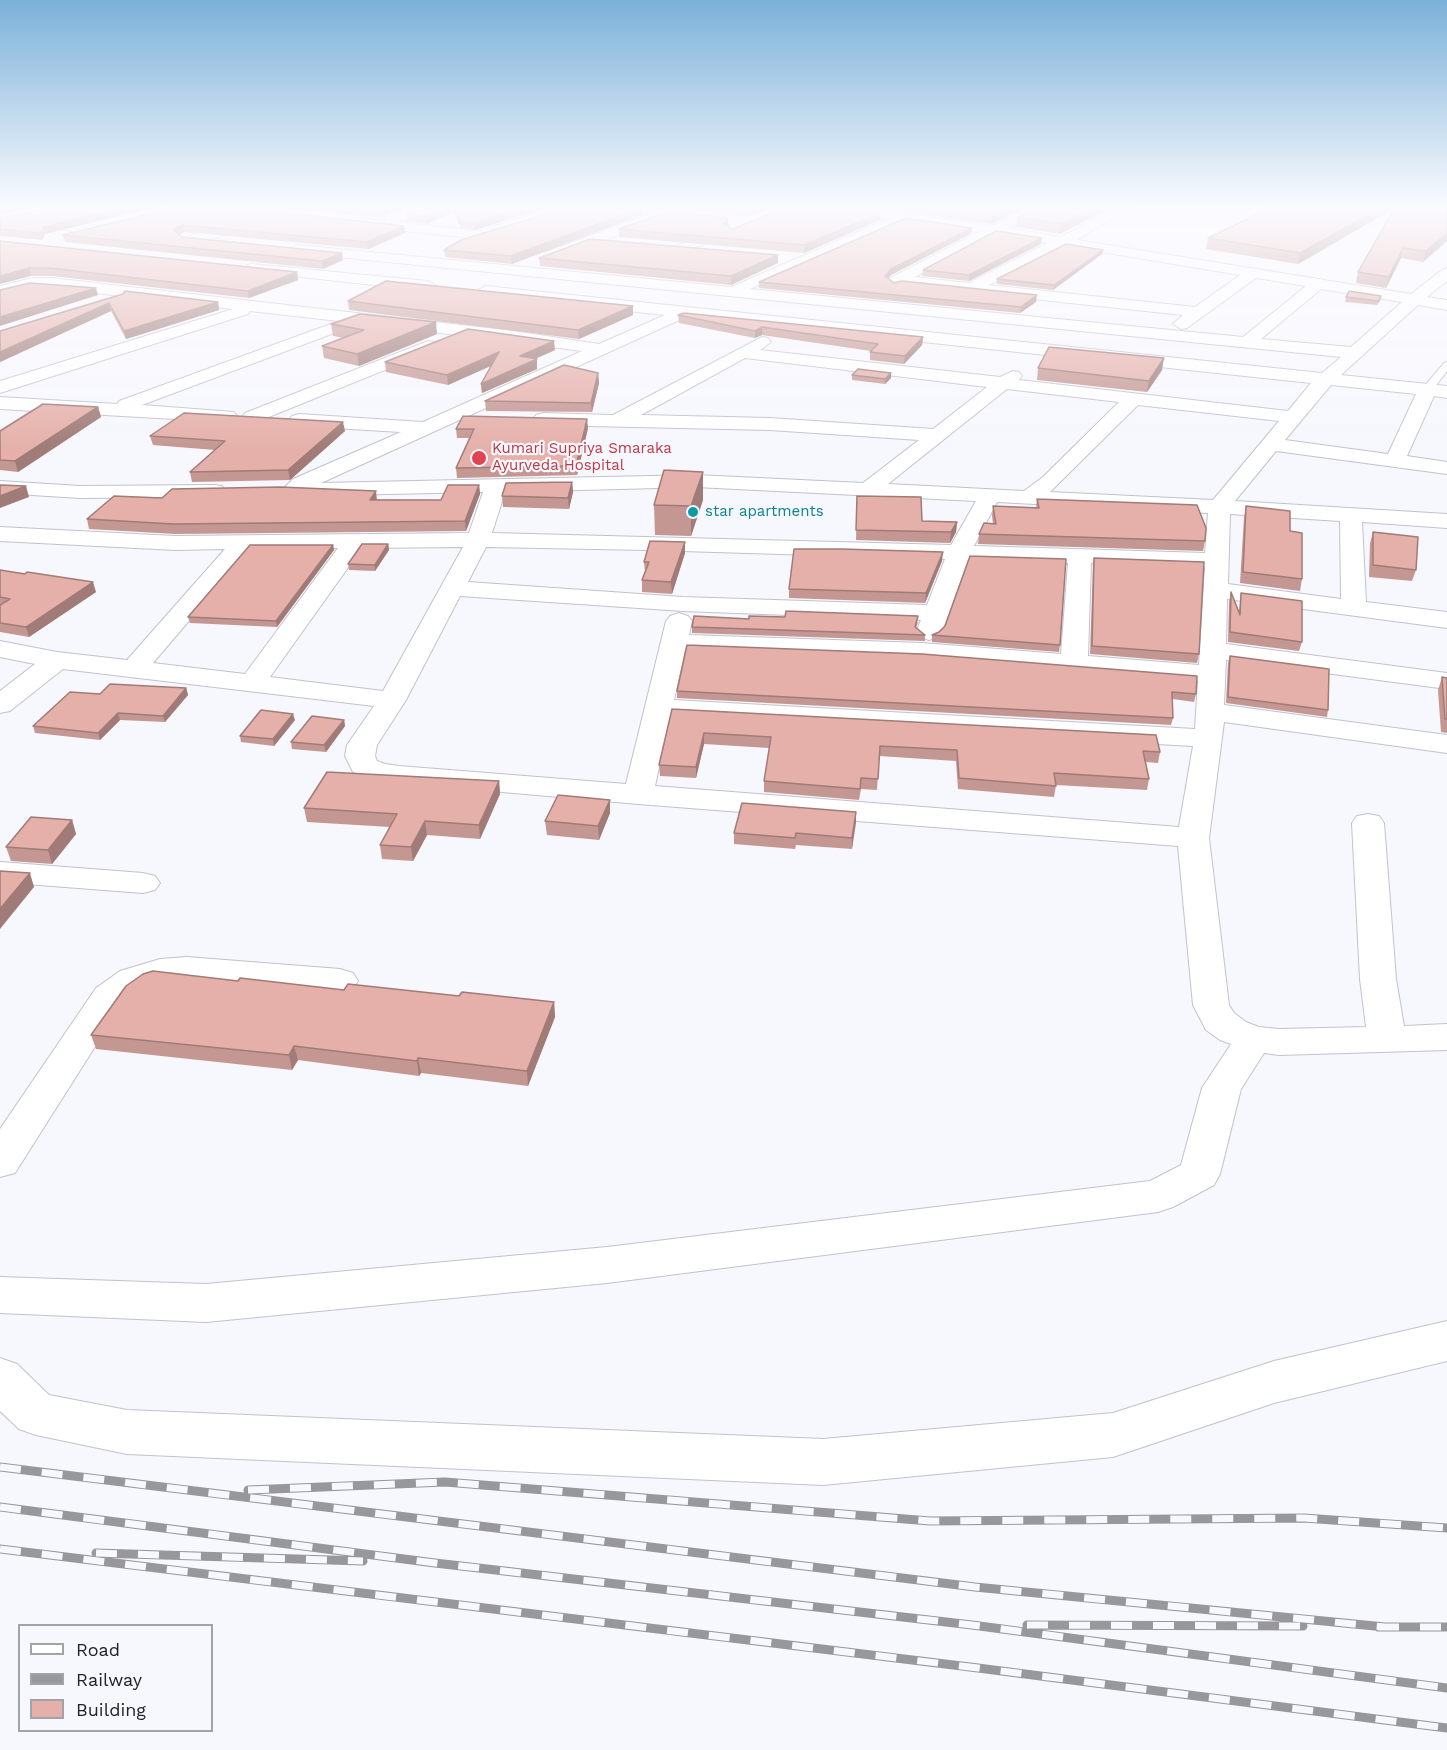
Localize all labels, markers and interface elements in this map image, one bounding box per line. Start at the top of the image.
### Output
place label: Kumari Supriya Smaraka Ayurveda Hospital [492,440,672,475]
marker: Kumari Supriya Smaraka Ayurveda Hospital [470,449,488,467]
place label: star apartments [705,503,824,521]
marker: star apartments [686,505,700,519]
legend [18,1624,213,1732]
text: Road [76,1639,120,1660]
text: Railway [76,1669,142,1690]
text: Building [76,1699,146,1720]

